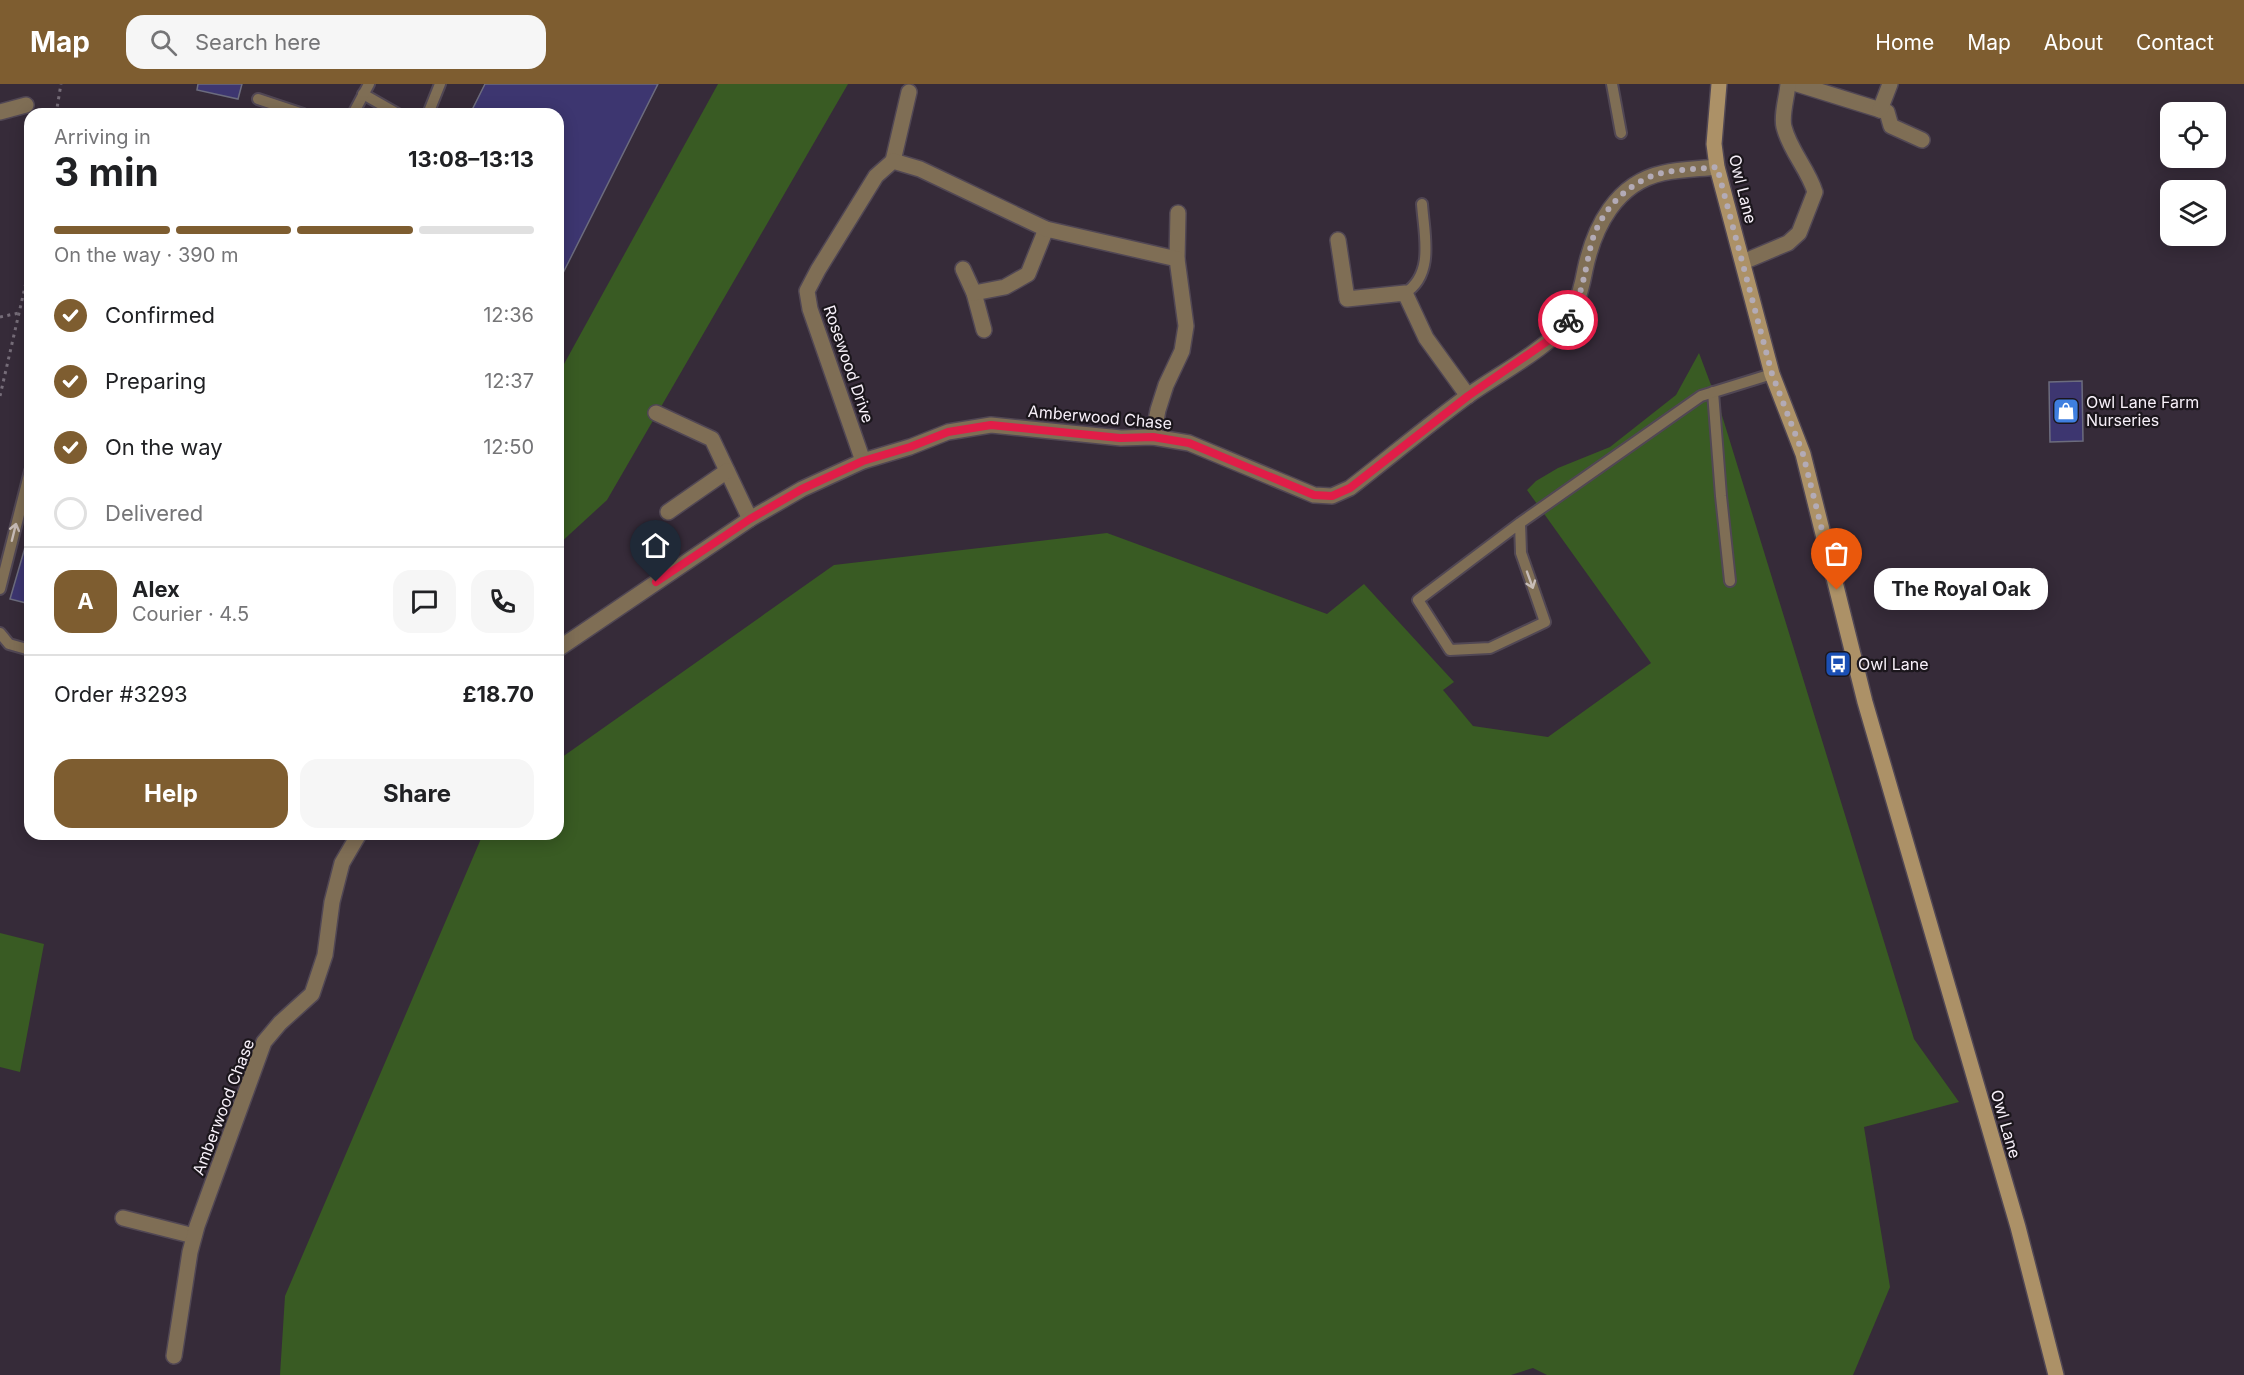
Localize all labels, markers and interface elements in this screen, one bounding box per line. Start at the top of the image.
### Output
search box [126,15,546,69]
text: Map [30,25,90,59]
icon: search [147,26,180,59]
text: Search here [195,29,321,55]
text: Home [1875,30,1934,55]
text: Map [1967,30,2011,55]
text: About [2044,30,2103,55]
text: Contact [2136,30,2214,55]
map controls [2160,102,2226,246]
button: locate [2160,102,2226,168]
text: Arriving in [54,125,151,149]
text: 13:08–13:13 [408,146,534,172]
text: 3 min [54,148,159,195]
street label: Owl Lane [1725,152,1761,226]
button: layers [2160,180,2226,246]
text: On the way · 390 m [54,243,238,267]
courier [1538,290,1598,350]
icon: check [54,299,87,332]
text: Confirmed [105,302,215,328]
text: 12:36 [483,303,534,327]
street label: Rosewood Drive [819,303,879,425]
icon: bike [1552,304,1585,337]
icon: check [54,365,87,398]
text: Preparing [105,368,206,394]
text: 12:37 [484,369,534,393]
place label: Owl Lane Farm Nurseries [2086,392,2199,430]
shop icon: Owl Lane Farm Nurseries [2051,396,2081,426]
street label: Amberwood Chase [1027,401,1173,433]
icon: check [54,431,87,464]
text: On the way [105,434,223,460]
text: 12:50 [483,435,534,459]
text: Delivered [105,500,203,526]
pin [630,520,681,582]
one-way arrow [9,523,21,542]
pin [1811,528,1862,590]
icon: home [639,529,672,562]
icon: bag [1820,537,1853,570]
callout: The Royal Oak [1873,569,2047,611]
button: chat [393,570,456,633]
button: phone [471,570,534,633]
one-way arrow [1526,570,1537,589]
text: Alex [132,576,180,602]
text: The Royal Oak [1891,577,2031,601]
text: A [77,588,94,614]
text: Courier · 4.5 [132,602,249,626]
bus stop icon: Owl Lane [1823,649,1853,679]
place label: Owl Lane [1858,654,1929,674]
text: Order #3293 [54,681,188,707]
text: £18.70 [463,681,534,707]
button: Help [54,759,288,828]
button: Share [300,759,534,828]
street label: Amberwood Chase [188,1036,258,1178]
street label: Owl Lane [1987,1087,2025,1161]

